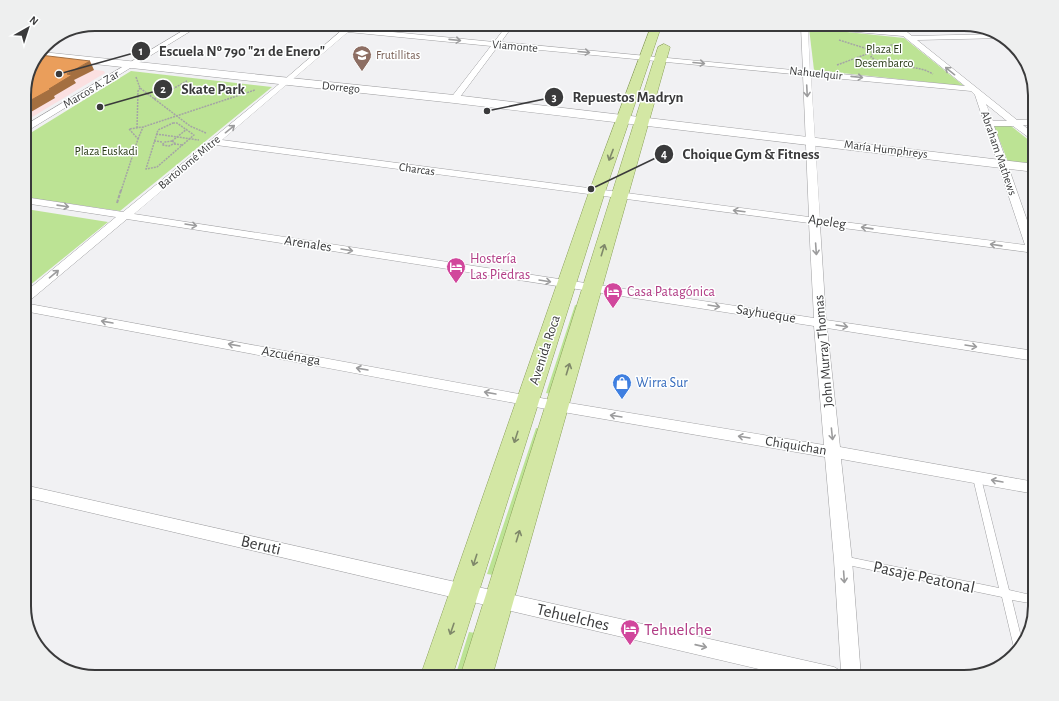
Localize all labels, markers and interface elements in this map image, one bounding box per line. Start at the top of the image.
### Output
north arrow [8,8,48,48]
text: N [28,14,40,27]
one-way arrow [448,36,461,44]
callout: Escuela Nº 790 "21 de Enero" [131,38,333,65]
street label: Viamonte [492,38,538,54]
park label: Plaza El Desembarco [855,43,914,69]
text: Escuela Nº 790 "21 de Enero" [159,44,325,59]
school or university icon: Frutillitas [351,44,373,72]
text: 1 [139,45,143,57]
place label: Frutillitas [376,49,420,61]
one-way arrow [577,49,590,56]
one-way arrow [692,59,705,66]
street label: Nahuelquir [789,64,843,82]
one-way arrow [945,66,955,75]
street label: Marcos A. Zar [61,68,121,110]
one-way arrow [850,74,863,81]
callout: Skate Park [153,75,253,102]
street label: Dorrego [321,79,361,95]
text: Skate Park [181,82,245,97]
text: 2 [160,83,166,95]
callout: Repuestos Madryn [544,83,691,110]
one-way arrow [804,84,811,97]
text: Repuestos Madryn [572,90,684,105]
text: 3 [551,91,557,103]
street label: Abraham Mathews [979,109,1019,197]
one-way arrow [224,124,235,133]
street label: Bartolomé Mitre [156,133,222,191]
street label: María Humphreys [843,138,928,161]
callout: Choique Gym & Fitness [654,140,828,167]
park label: Plaza Euskadi [74,145,138,157]
text: Choique Gym & Fitness [682,147,820,162]
text: 4 [661,148,667,160]
one-way arrow [606,149,614,161]
street label: Charcas [398,161,436,177]
one-way arrow [56,202,69,210]
one-way arrow [732,207,745,215]
street label: Apeleg [807,212,847,232]
one-way arrow [184,221,197,229]
one-way arrow [861,224,874,232]
street label: Arenales [283,233,333,255]
one-way arrow [990,241,1003,249]
one-way arrow [812,242,819,255]
one-way arrow [600,244,607,257]
one-way arrow [340,246,353,254]
place label: Hostería Las Piedras [470,252,530,282]
hotel icon: Hostería Las Piedras [445,256,467,284]
one-way arrow [49,269,60,278]
one-way arrow [538,277,551,285]
hotel icon: Casa Patagónica [602,281,624,309]
place label: Casa Patagónica [627,285,715,299]
street label: John Murray Thomas [812,294,836,408]
one-way arrow [707,302,720,310]
street label: Sayhueque [735,302,797,326]
street label: Avenida Roca [527,313,563,387]
one-way arrow [101,318,114,326]
one-way arrow [835,322,848,330]
one-way arrow [228,341,241,349]
one-way arrow [964,342,977,350]
street label: Azcuénaga [261,344,322,368]
one-way arrow [565,363,572,376]
one-way arrow [356,365,369,373]
shop icon: Wirra Sur [611,372,633,400]
place label: Wirra Sur [636,376,688,390]
one-way arrow [484,388,497,396]
one-way arrow [610,412,623,420]
one-way arrow [828,427,835,440]
one-way arrow [512,430,519,443]
one-way arrow [738,433,751,441]
street label: Chiquichan [764,434,828,458]
one-way arrow [991,477,1004,485]
one-way arrow [515,529,522,542]
street label: Beruti [239,532,283,558]
one-way arrow [471,553,478,566]
street label: Pasaje Peatonal [871,558,976,597]
one-way arrow [840,570,848,583]
street label: Tehuelches [535,600,611,634]
hotel icon: Tehuelche [619,618,641,646]
place label: Tehuelche [644,621,712,638]
one-way arrow [448,622,455,635]
one-way arrow [694,643,707,651]

